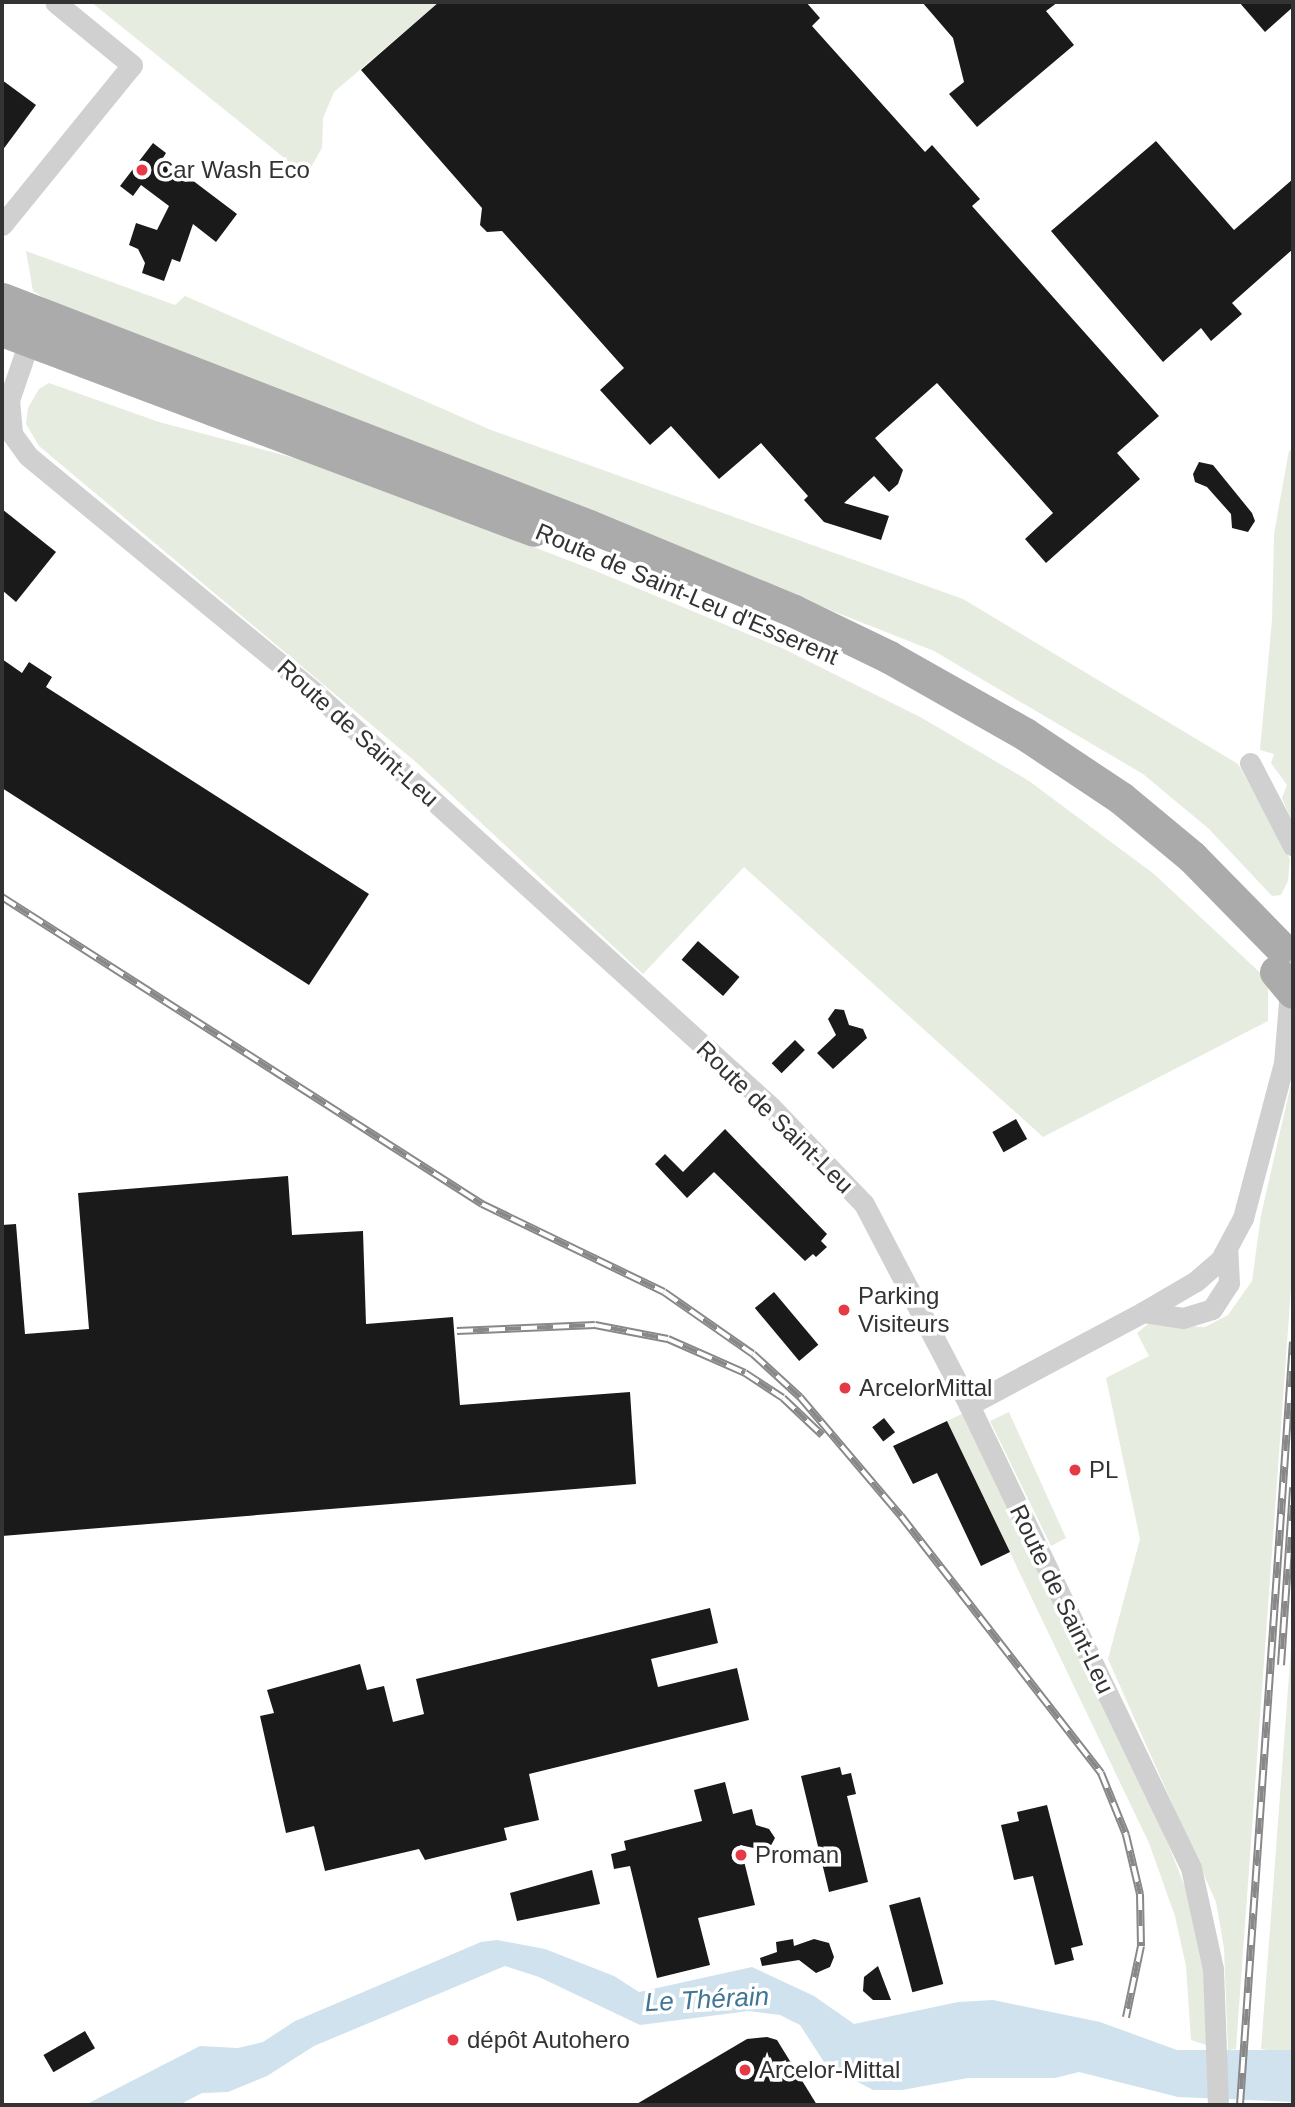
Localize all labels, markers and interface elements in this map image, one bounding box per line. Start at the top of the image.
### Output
place label: Car Wash Eco [156,156,310,184]
marker: Car Wash Eco [134,162,150,178]
street label: Route de Saint-Leu d'Esserent [531,517,843,671]
street label: Route de Saint-Leu [272,653,444,813]
street label: Route de Saint-Leu [691,1035,859,1199]
place label: Parking Visiteurs [858,1282,950,1338]
marker: Parking Visiteurs [836,1302,852,1318]
place label: ArcelorMittal [859,1374,992,1402]
marker: ArcelorMittal [837,1380,853,1396]
place label: PL [1089,1456,1118,1484]
marker: PL [1067,1462,1083,1478]
street label: Route de Saint-Leu [1004,1500,1120,1698]
place label: Proman [755,1841,839,1869]
marker: Proman [733,1847,749,1863]
water label: Le Thérain [644,1981,770,2019]
place label: dépôt Autohero [467,2026,631,2054]
marker: dépôt Autohero [445,2032,461,2048]
place label: Arcelor-Mittal [759,2056,900,2084]
marker: Arcelor-Mittal [737,2062,753,2078]

